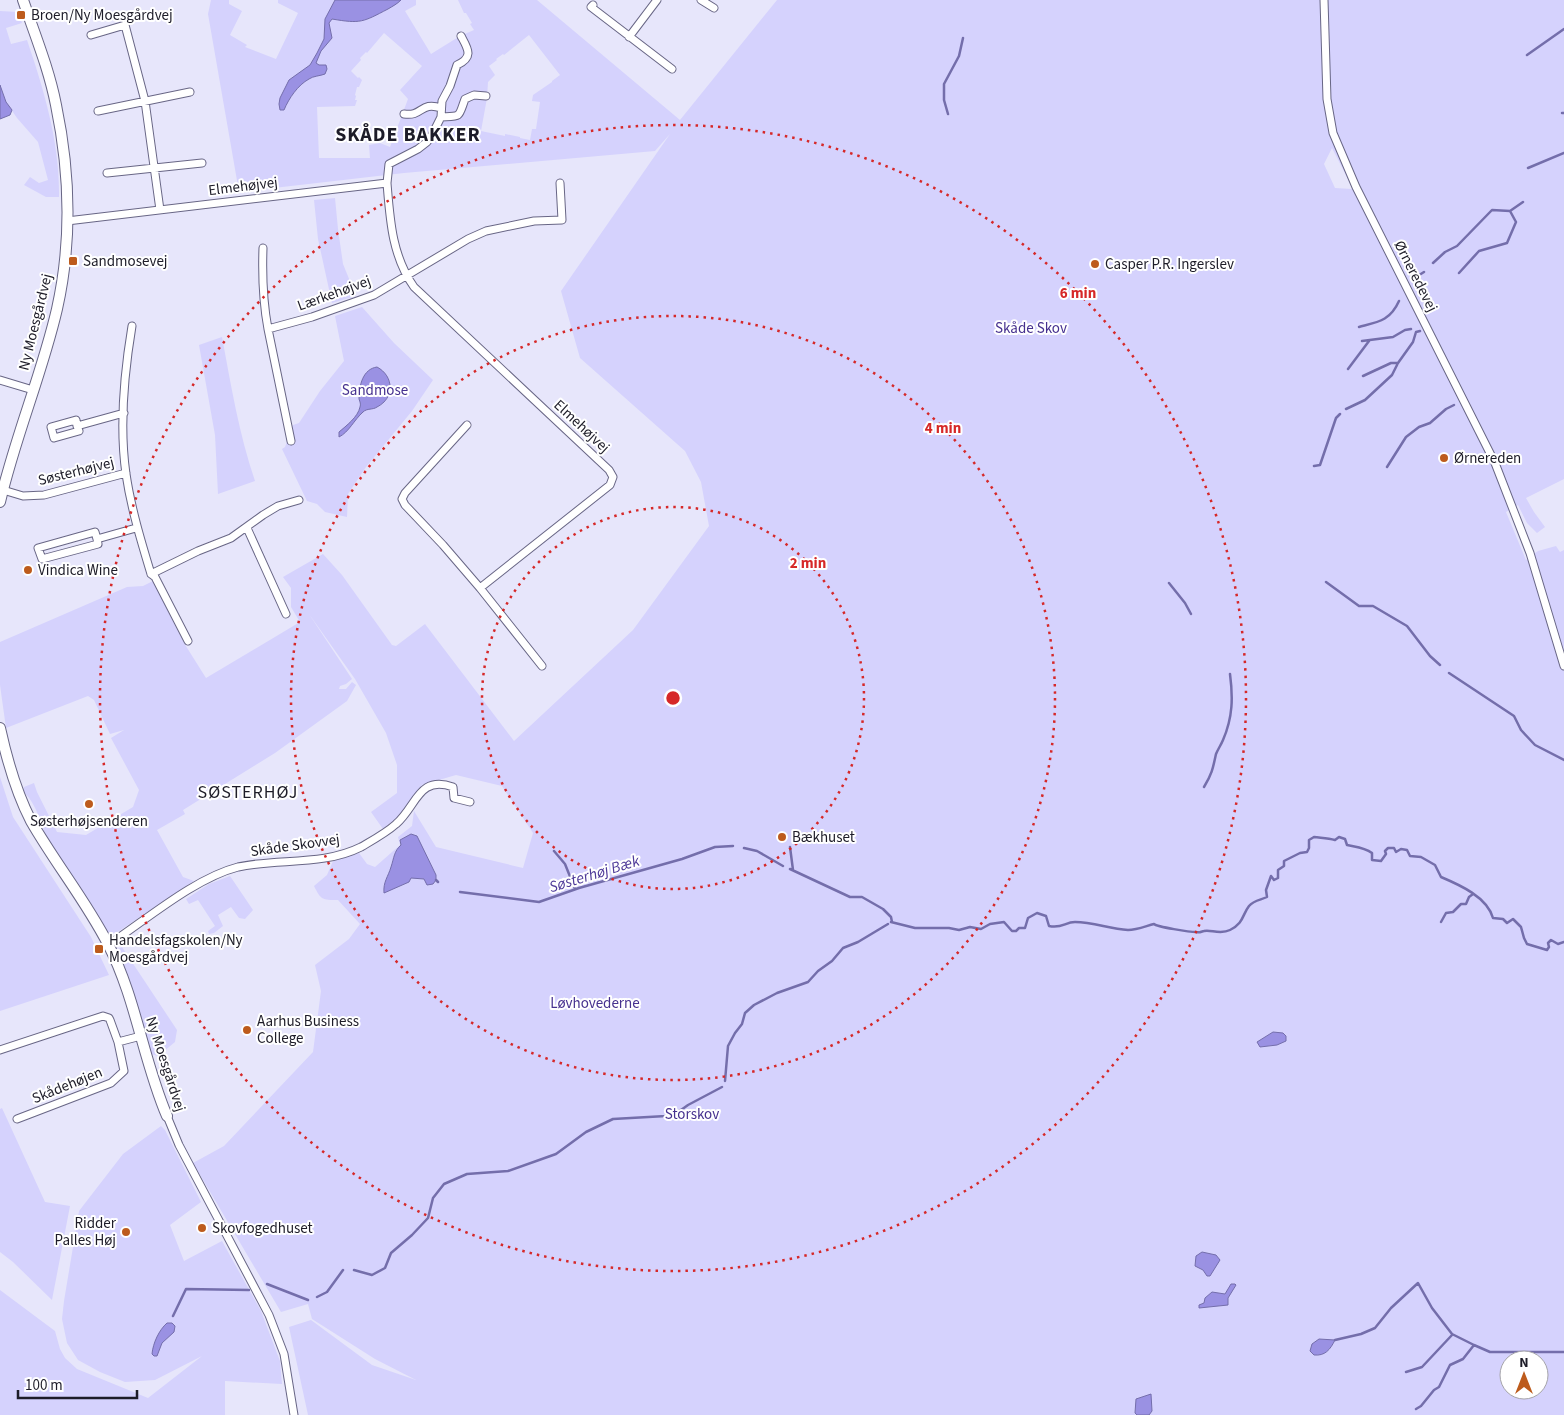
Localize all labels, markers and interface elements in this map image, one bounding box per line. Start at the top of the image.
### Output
place label: Broen/Ny Moesgårdvej [31,5,173,26]
marker: Broen/Ny Moesgårdvej [15,9,27,21]
district label: SKÅDE BAKKER [335,121,481,149]
street label: Elmehøjvej [207,172,279,201]
street label: Ørneredevej [1389,237,1442,315]
place label: Sandmosevej [83,251,168,272]
place label: Casper P.R. Ingerslev [1105,254,1234,275]
marker: Sandmosevej [67,255,79,267]
marker: Casper P.R. Ingerslev [1089,258,1101,270]
street label: Lærkehøjvej [294,270,374,316]
street label: Ny Moesgårdvej [13,272,58,373]
text: 6 min [1060,283,1096,304]
park label: Skåde Skov [995,318,1067,339]
park label: Sandmose [342,380,408,401]
street label: Elmehøjvej [549,395,614,458]
text: 4 min [925,418,961,439]
place label: Ørnereden [1454,448,1521,469]
street label: Søsterhøjvej [36,452,116,491]
marker: Ørnereden [1438,452,1450,464]
text: 2 min [790,553,826,574]
place label: Vindica Wine [38,560,118,581]
marker: Vindica Wine [22,564,34,576]
centre of rings [664,689,682,707]
district label: SØSTERHØJ [198,780,298,805]
marker: Søsterhøjsenderen [83,798,95,810]
place label: Søsterhøjsenderen [30,811,148,832]
place label: Bækhuset [792,827,855,848]
street label: Skåde Skovvej [249,829,341,862]
marker: Bækhuset [776,831,788,843]
water label: Søsterhøj Bæk [546,850,643,898]
place label: Handelsfagskolen/Ny Moesgårdvej [109,930,243,968]
marker: Handelsfagskolen/Ny Moesgårdvej [93,943,105,955]
park label: Løvhovederne [550,993,640,1014]
place label: Aarhus Business College [257,1011,359,1049]
street label: Ny Moesgårdvej [140,1014,191,1114]
marker: Aarhus Business College [241,1024,253,1036]
street label: Skådehøjen [29,1062,106,1109]
park label: Storskov [665,1104,719,1125]
place label: Ridder Palles Høj [55,1213,117,1251]
place label: Skovfogedhuset [212,1218,313,1239]
marker: Skovfogedhuset [196,1222,208,1234]
marker: Ridder Palles Høj [120,1226,132,1238]
north arrow [1499,1350,1549,1400]
text: N [1519,1353,1529,1373]
scale bar [18,1368,136,1400]
text: 100 m [25,1375,63,1396]

